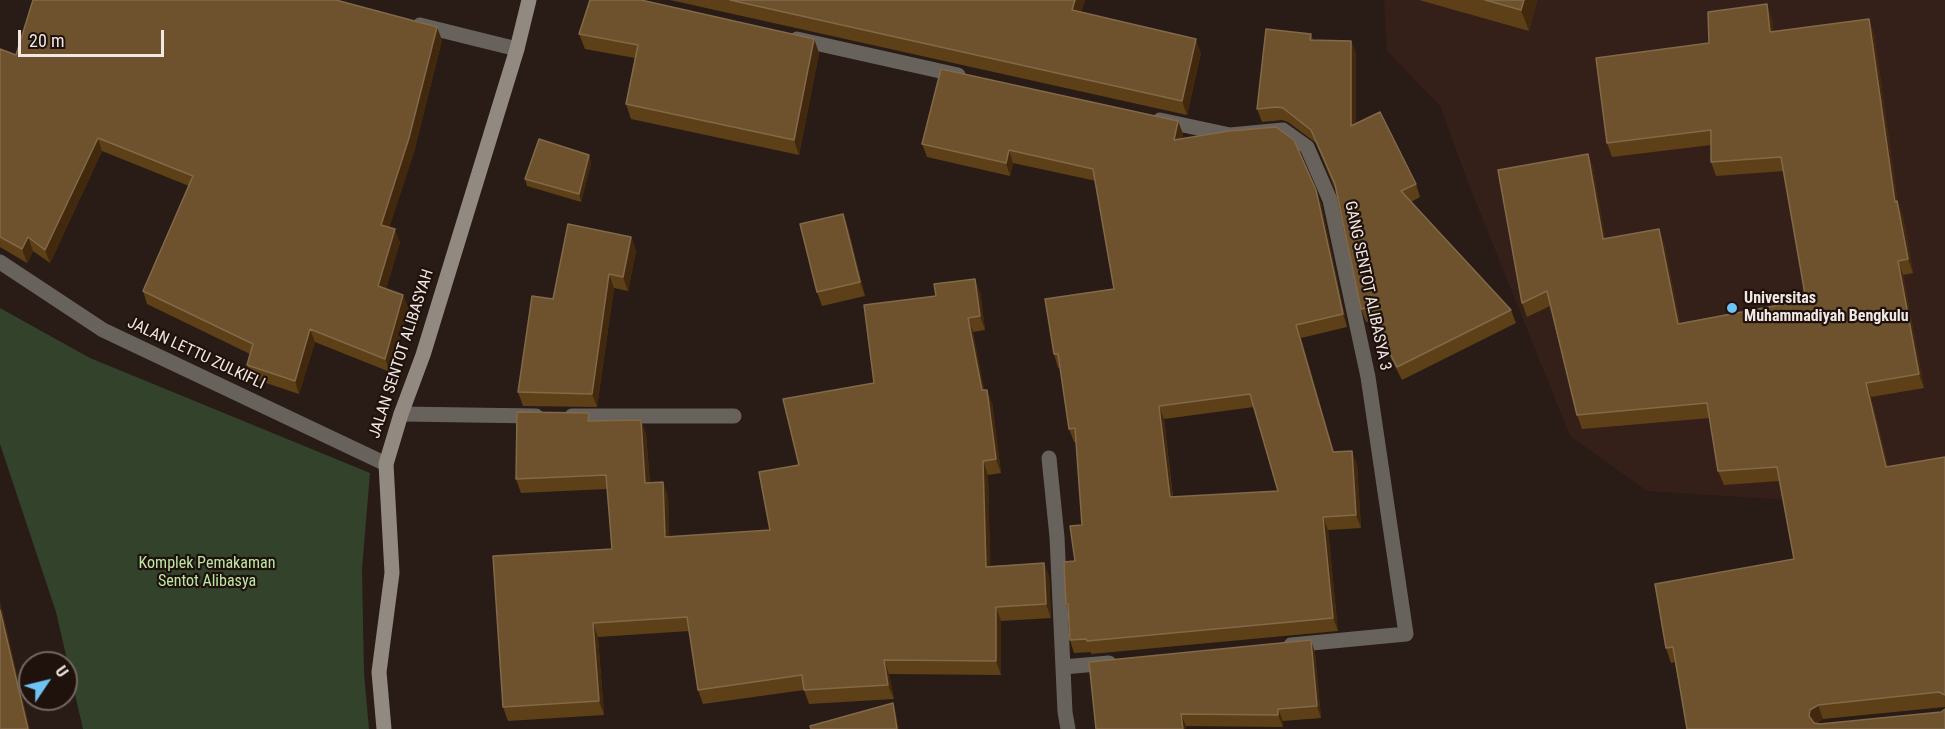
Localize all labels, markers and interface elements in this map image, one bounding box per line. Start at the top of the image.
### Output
scale bar [21,18,166,56]
text: 20 m [29,30,64,51]
street label: GANG SENTOT ALIBASYA 3 [1340,200,1394,372]
street label: JALAN SENTOT ALIBASYAH [366,267,438,441]
place label: Universitas Muhammadiyah Bengkulu [1744,289,1909,327]
marker: Universitas Muhammadiyah Bengkulu [1725,301,1739,315]
street label: JALAN LETTU ZULKIFLI [124,314,268,394]
park label: Komplek Pemakaman Sentot Alibasya [139,554,275,592]
north arrow [18,651,78,711]
text: U [51,662,72,681]

